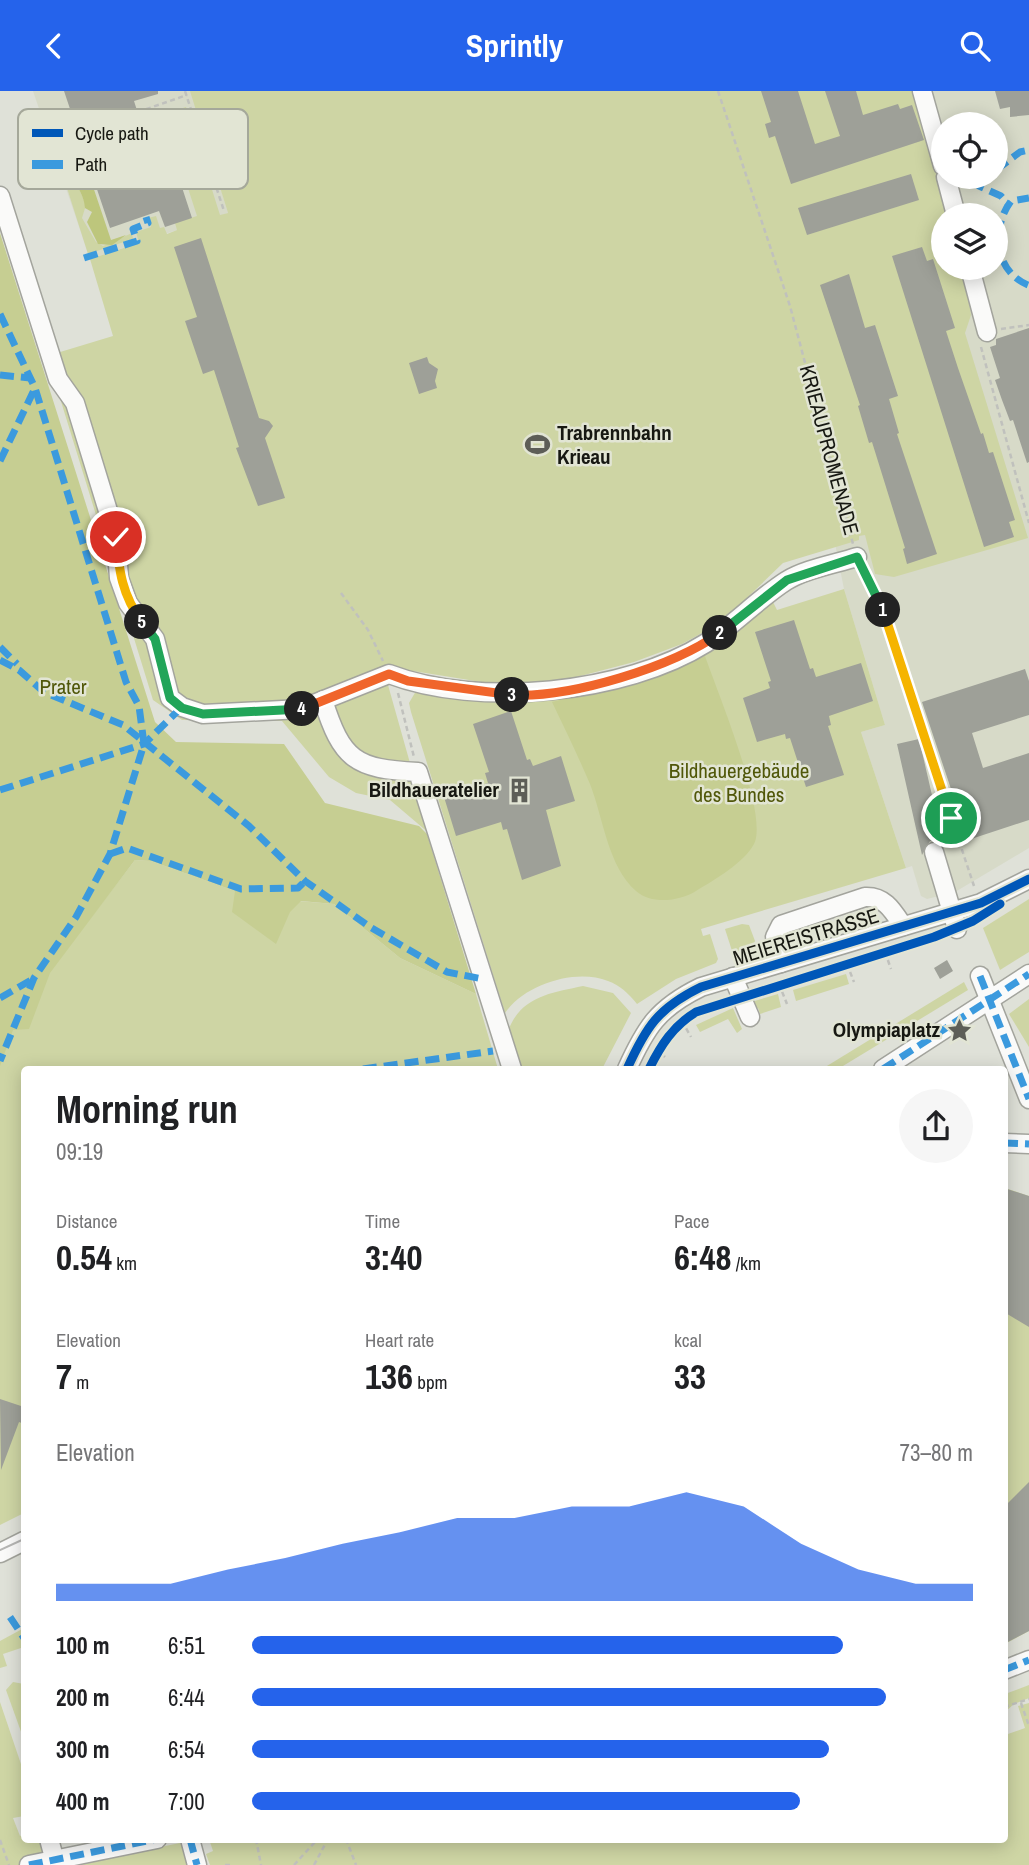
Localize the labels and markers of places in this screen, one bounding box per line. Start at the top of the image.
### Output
place label: Trabrennbahn Krieau [557,418,672,471]
sports icon: Trabrennbahn Krieau [523,431,551,459]
pin [86,507,146,567]
pin: 1 [866,593,900,627]
pin: 5 [124,605,160,639]
pin: 2 [702,615,738,651]
pin: 3 [494,677,530,713]
pin: 4 [284,691,320,727]
place label: Bildhaueratelier [369,775,499,804]
building icon: Bildhaueratelier [505,776,533,804]
pin [921,788,981,848]
place label: Olympiaplatz [833,1015,940,1044]
place icon: Olympiaplatz [946,1016,974,1044]

